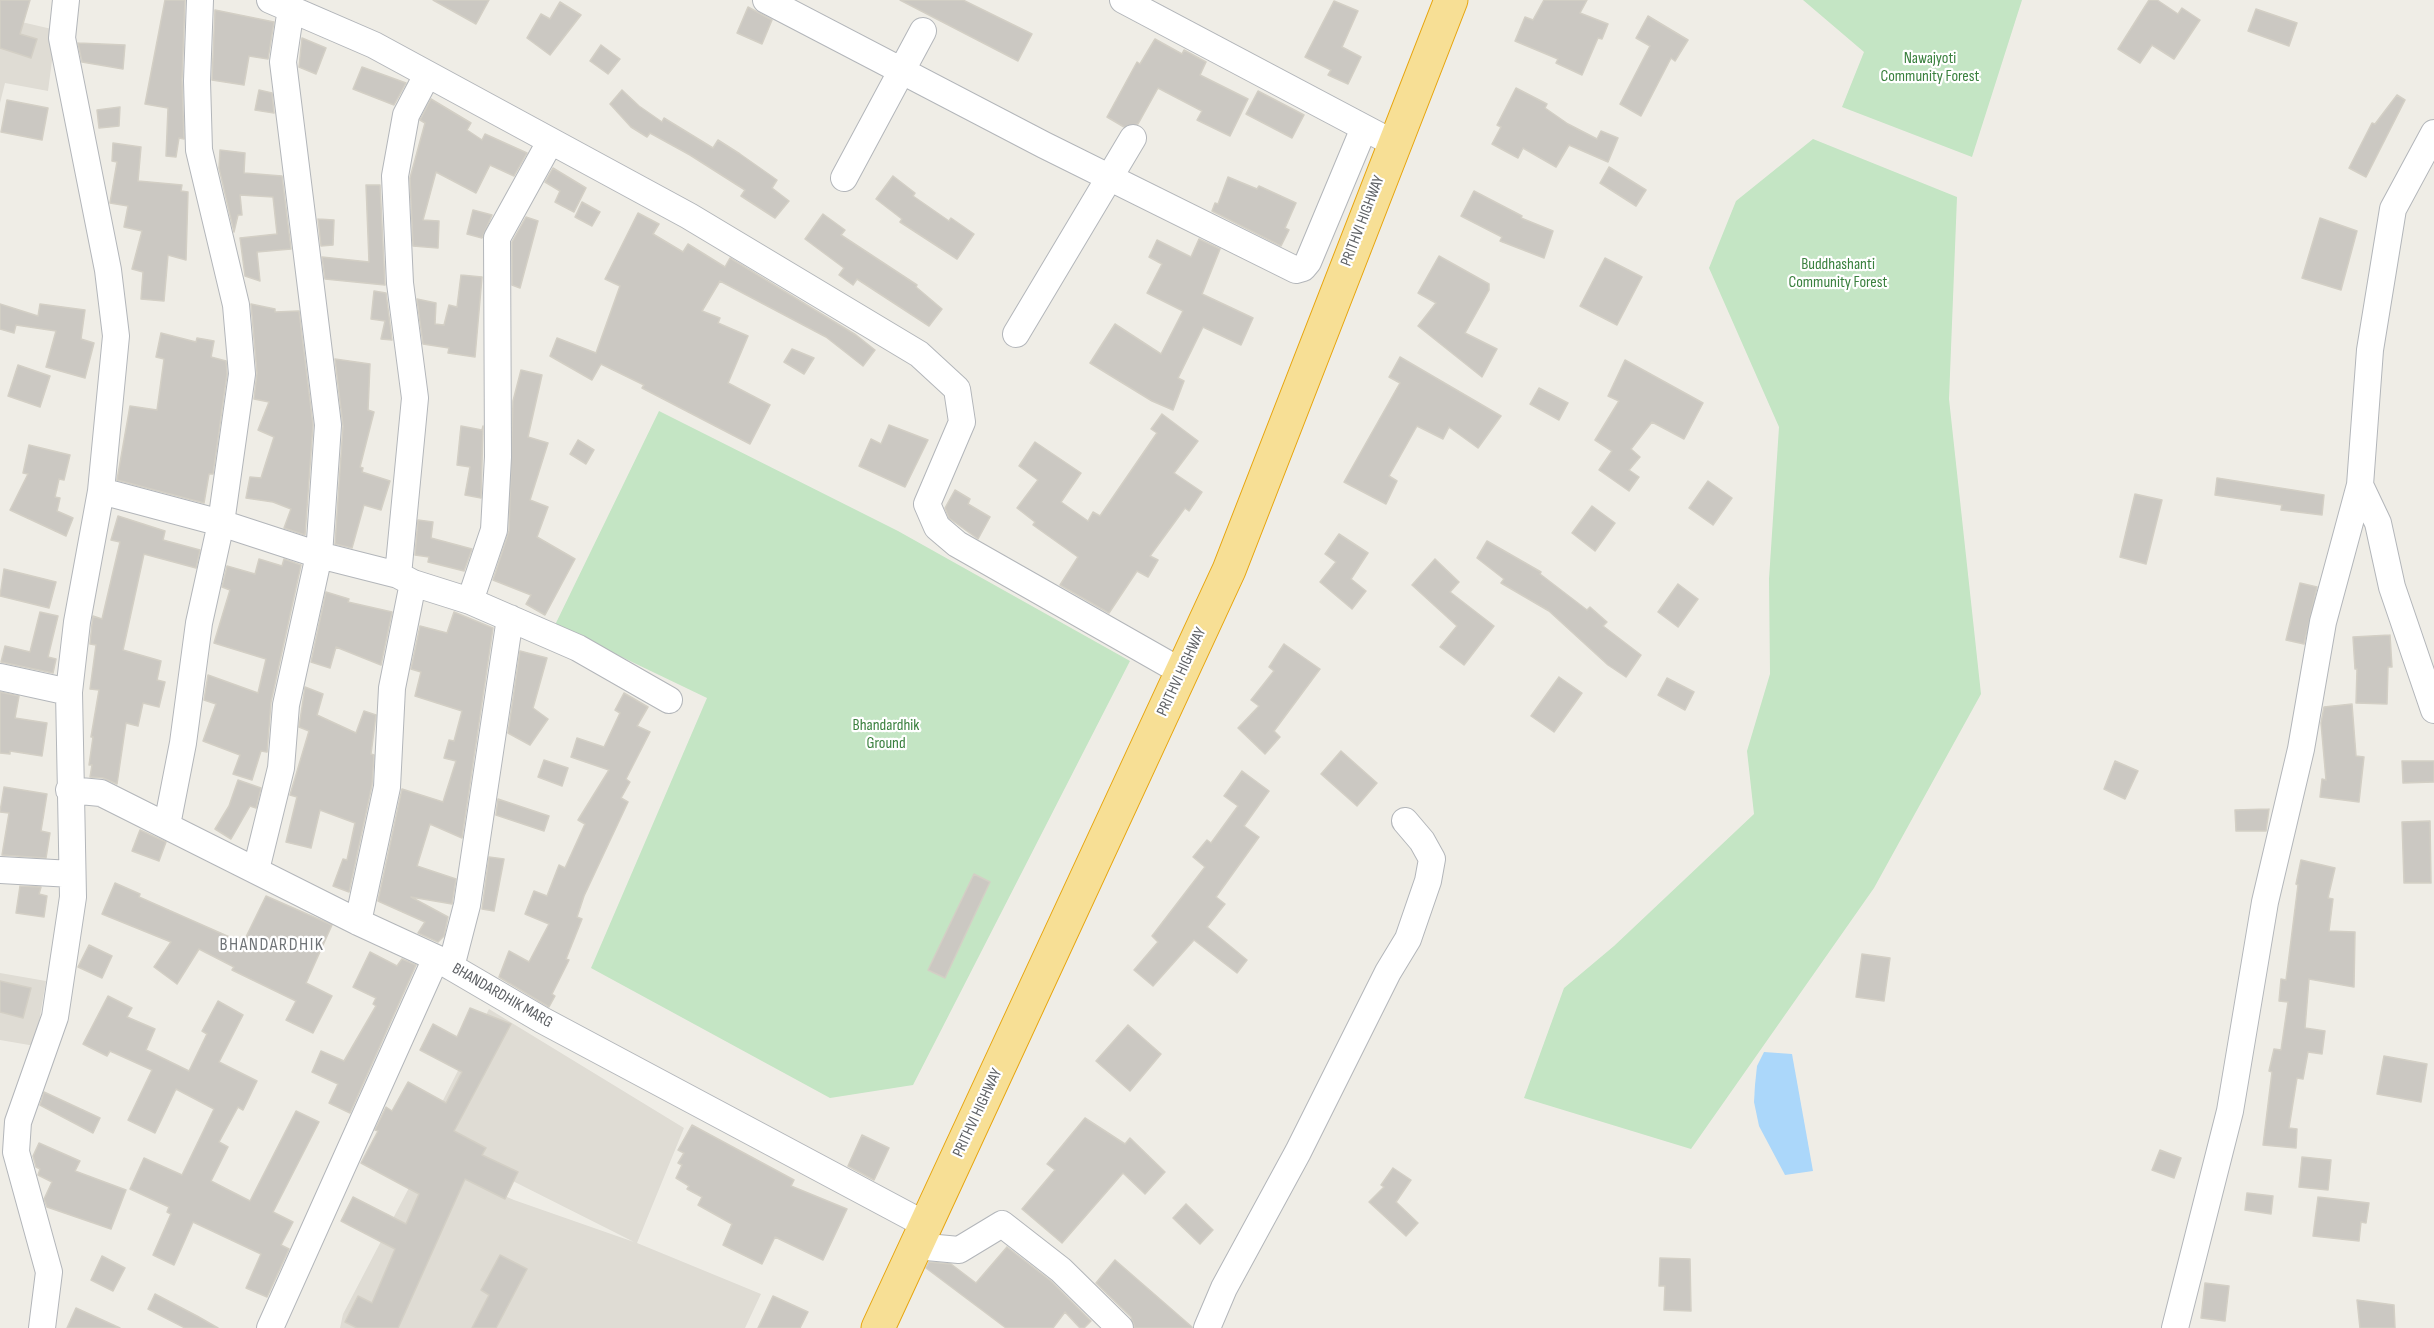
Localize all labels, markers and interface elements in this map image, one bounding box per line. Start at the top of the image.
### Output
park label: Nawajyoti Community Forest [1881,49,1979,87]
street label: PRITHVI HIGHWAY [1337,173,1389,269]
park label: Buddhashanti Community Forest [1789,255,1887,293]
street label: PRITHVI HIGHWAY [1153,625,1211,719]
park label: Bhandardhik Ground [853,716,919,754]
district label: BHANDARDHIK [219,934,325,956]
street label: BHANDARDHIK MARG [448,959,556,1033]
street label: PRITHVI HIGHWAY [949,1066,1007,1160]

